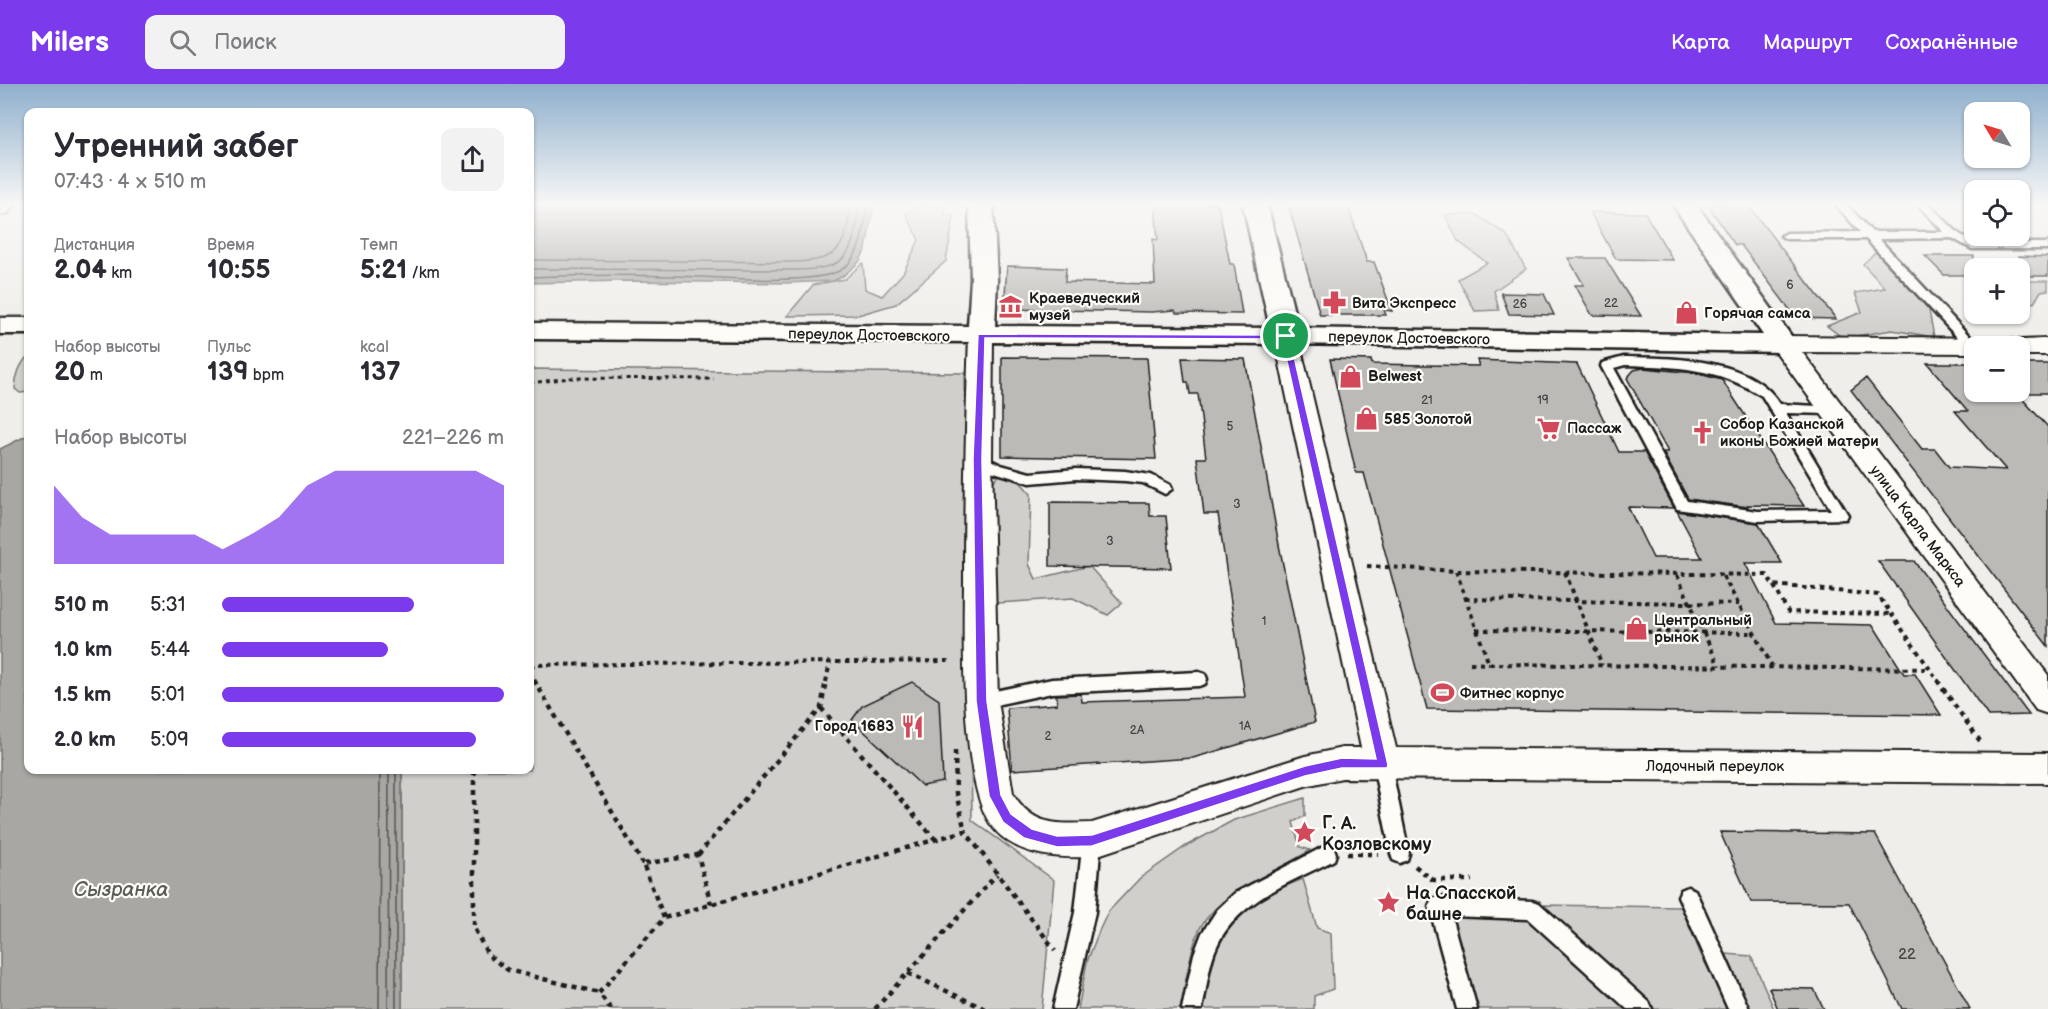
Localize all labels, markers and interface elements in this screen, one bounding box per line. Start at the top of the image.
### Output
search box [145,15,565,69]
text: Milers [30,26,109,59]
icon: search [166,26,199,59]
text: Поиск [214,29,277,56]
text: Карта [1671,30,1730,55]
text: Маршрут [1763,30,1852,55]
text: Сохранённые [1885,30,2018,55]
north arrow [1964,102,2030,168]
map controls [1964,102,2030,402]
text: Утренний забег [54,127,299,167]
button: share [441,128,504,191]
text: 07:43 · 4 × 510 m [54,170,206,194]
button: locate [1964,180,2030,246]
text: Дистанция [54,236,135,255]
text: Время [207,236,255,255]
text: Темп [360,236,398,255]
text: 2.04 [54,255,107,286]
text: 10:55 [207,255,270,286]
text: 5:21 [360,255,407,286]
button: + [1964,258,2030,324]
text: km [107,264,132,283]
text: /km [407,264,440,283]
house number: 6 [1786,278,1794,293]
place label: Краеведческий музей [1029,289,1140,325]
pharmacy icon: Вита Экспресс [1321,290,1347,316]
museum icon: Краеведческий музей [998,294,1024,320]
place label: Вита Экспресс [1352,294,1457,313]
house number: 22 [1604,296,1618,311]
house number: 26 [1513,297,1527,312]
shop icon: Горячая самса [1673,300,1699,326]
place label: Горячая самса [1704,304,1811,323]
pin [1260,310,1311,361]
icon: arrive [1269,319,1302,352]
street label: переулок Достоевского [788,325,950,346]
street label: переулок Достоевского [1328,328,1490,349]
button: − [1964,336,2030,402]
text: Набор высоты [54,338,161,357]
text: Пульс [207,338,251,357]
text: kcal [360,338,389,357]
text: 20 [54,357,85,388]
text: 139 [207,357,248,388]
text: 137 [360,357,400,388]
shop icon: Belwest [1337,363,1363,389]
text: m [85,366,103,385]
text: bpm [248,366,284,385]
place label: Belwest [1368,367,1422,386]
house number: 21 [1421,393,1433,408]
house number: 19 [1537,393,1549,408]
shop icon: 585 Золотой [1353,406,1379,432]
place label: 585 Золотой [1384,410,1472,429]
supermarket icon: Пассаж [1536,415,1562,441]
place label: Собор Казанской иконы Божией матери [1720,415,1879,451]
house number: 5 [1227,419,1234,434]
place label: Пассаж [1567,419,1622,438]
church icon: Собор Казанской иконы Божией матери [1689,420,1715,446]
text: Набор высоты [54,426,187,450]
text: 221–226 m [402,426,504,450]
street label: улица Карла Маркса [1866,462,1970,591]
house number: 3 [1233,497,1241,512]
house number: 3 [1106,534,1114,549]
text: 510 m [54,593,109,617]
text: 5:31 [150,593,186,617]
place label: Центральный рынок [1654,611,1752,647]
house number: 1 [1262,614,1266,629]
shop icon: Центральный рынок [1623,616,1649,642]
text: 1.0 km [54,638,112,662]
text: 5:44 [150,638,190,662]
sports icon: Фитнес корпус [1429,680,1455,706]
text: 1.5 km [54,683,111,707]
text: 5:01 [150,683,185,707]
place label: Фитнес корпус [1460,684,1565,703]
restaurant icon: Город 1683 [899,713,925,739]
place label: Город 1683 [814,717,894,736]
house number: 1А [1239,719,1252,734]
house number: 2А [1130,723,1145,738]
text: 2.0 km [54,728,116,752]
text: 5:09 [150,728,189,752]
house number: 2 [1044,729,1052,744]
street label: Лодочный переулок [1645,757,1784,776]
place label: Г. А. Козловскому [1322,813,1432,855]
place icon: Г. А. Козловскому [1291,820,1317,846]
water label: Сызранка [74,878,168,902]
place label: На Спасской башне [1406,883,1517,925]
place icon: На Спасской башне [1375,890,1401,916]
house number: 22 [1898,945,1916,964]

